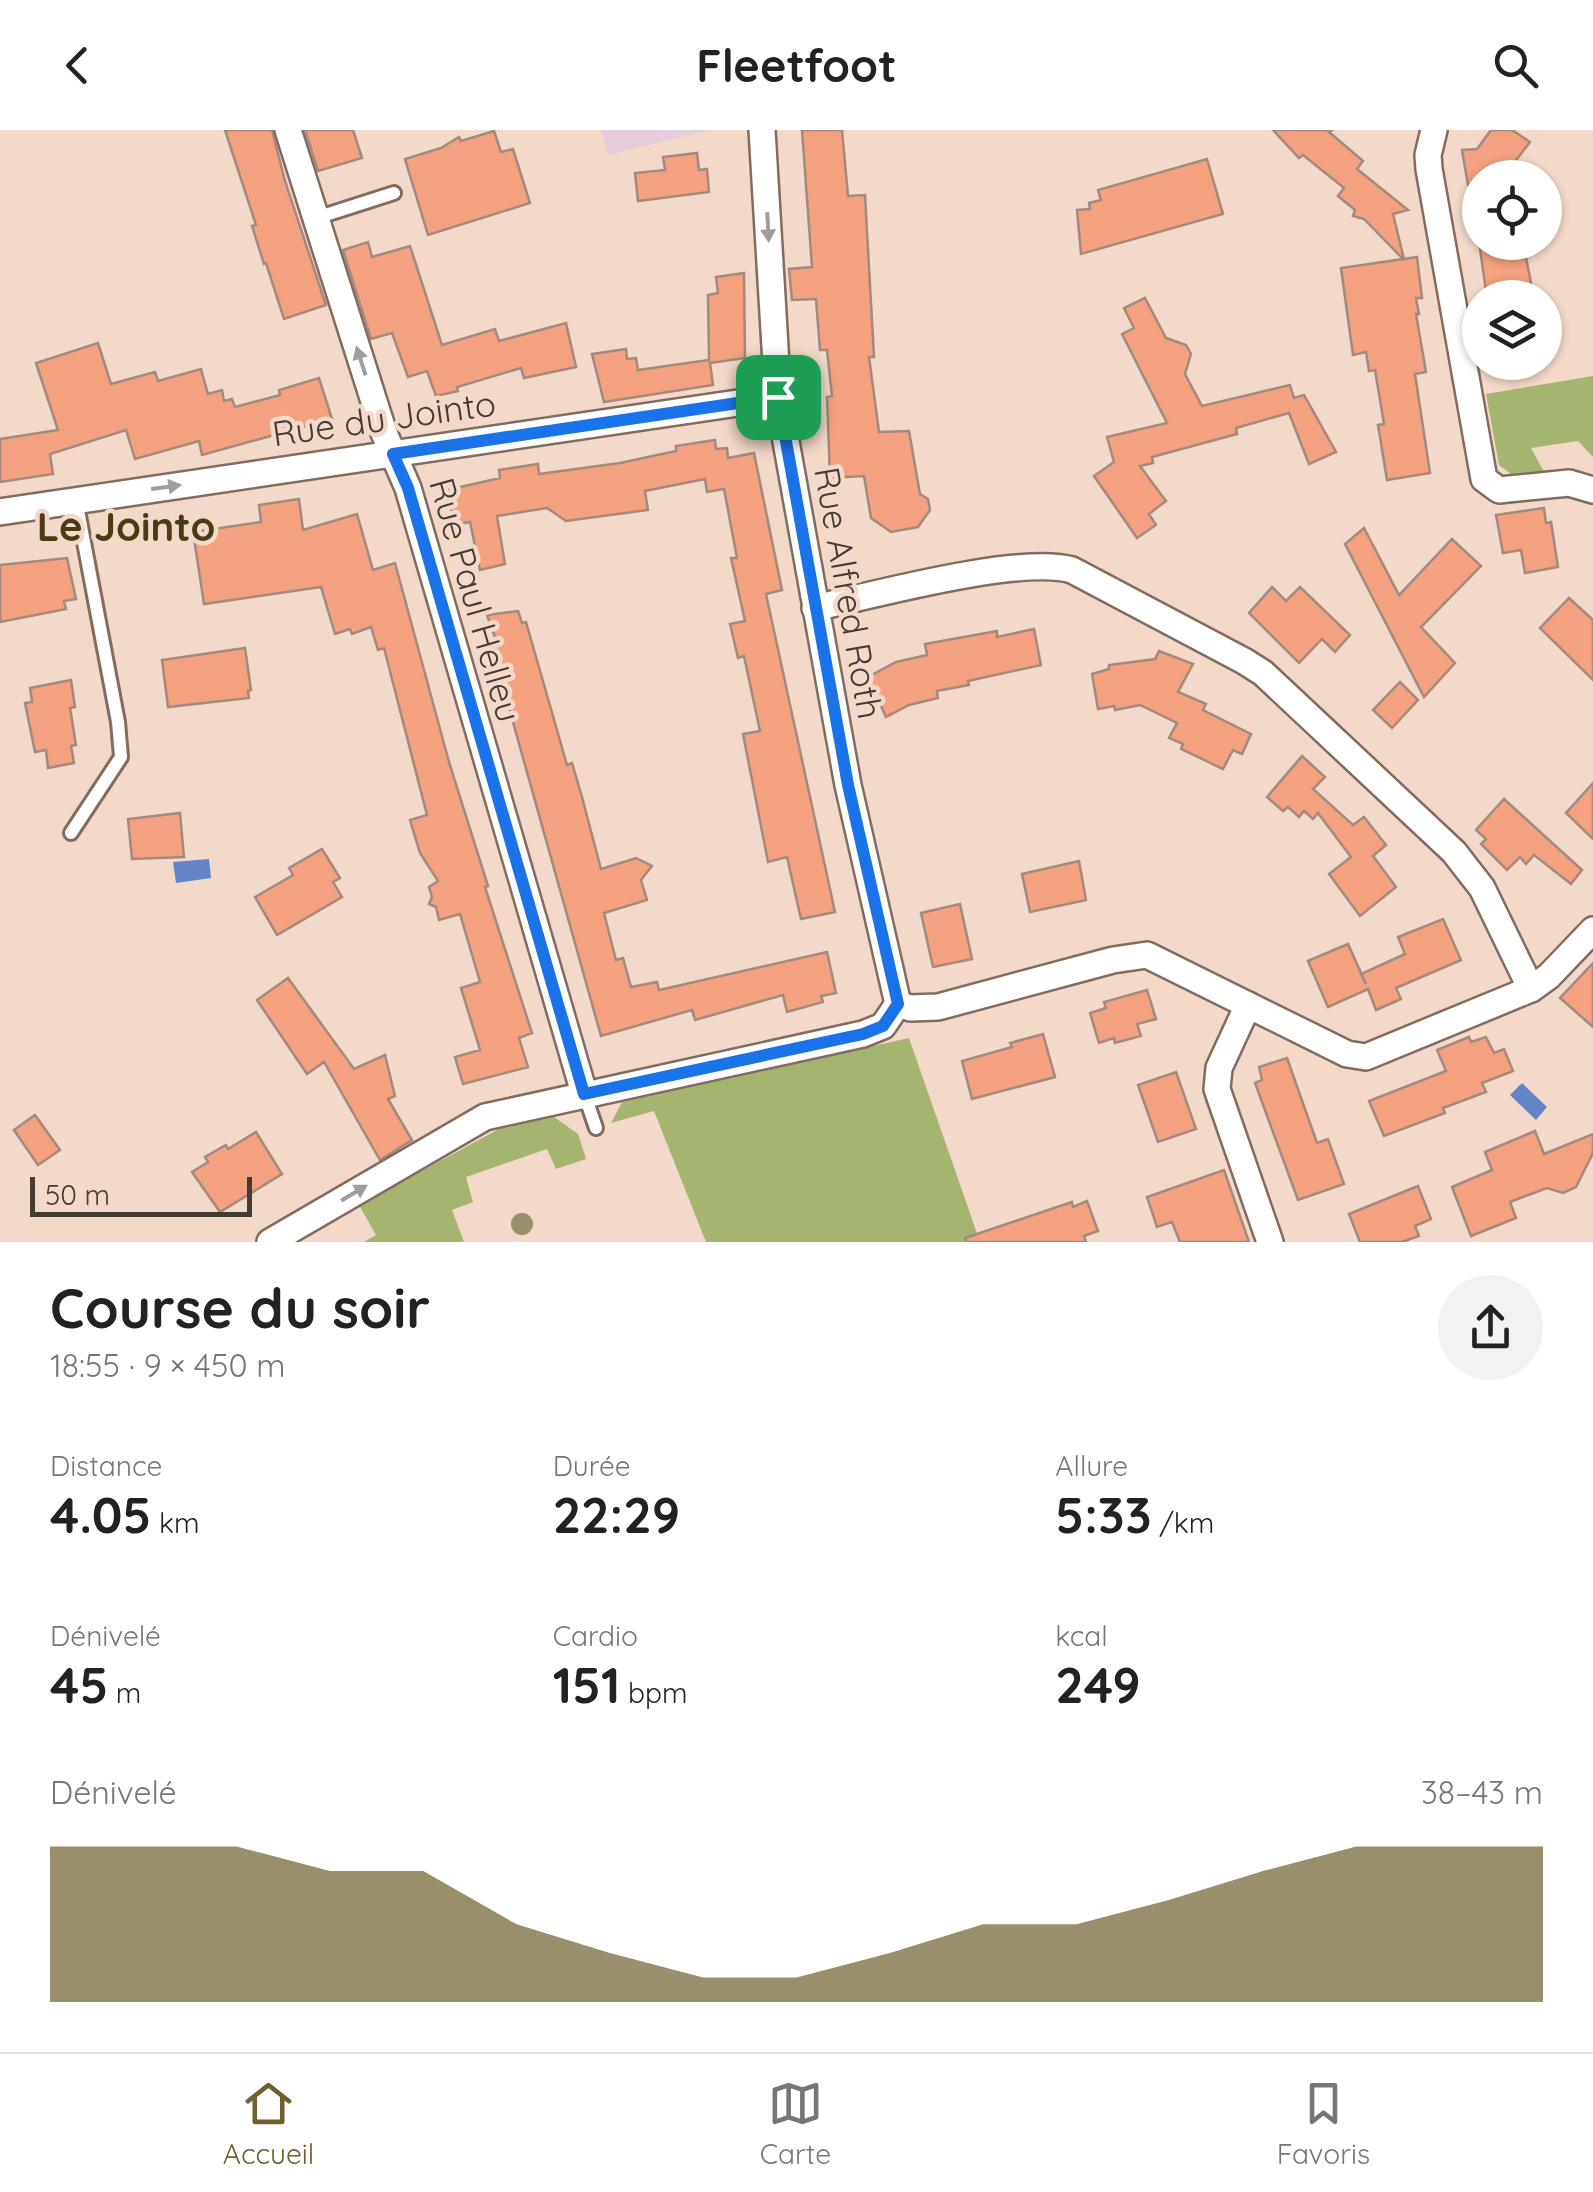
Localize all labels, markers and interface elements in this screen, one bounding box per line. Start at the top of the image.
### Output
text: Fleetfoot [696,37,897,93]
icon: back [50,38,105,93]
icon: search [1488,38,1543,93]
map controls [1462,160,1562,380]
button: locate [1462,160,1562,260]
one-way arrow [760,212,776,244]
button: layers [1462,280,1562,380]
one-way arrow [353,346,368,376]
pin [736,355,821,440]
icon: arrive [751,370,806,425]
street label: Rue du Jointo [269,381,498,455]
street label: Rue Alfred Roth [805,463,893,722]
street label: Rue Paul Helleu [420,473,532,727]
one-way arrow [150,479,182,494]
district label: Le Jointo [37,501,215,551]
scale bar [30,1172,252,1216]
text: 50 m [45,1177,110,1212]
one-way arrow [340,1185,368,1202]
text: Course du soir [50,1273,430,1342]
button: share [1438,1275,1543,1380]
text: 18:55 · 9 × 450 m [50,1345,285,1385]
text: Distance [50,1448,162,1483]
text: Durée [553,1448,631,1483]
text: Allure [1055,1448,1128,1483]
text: 4.05 [50,1483,151,1546]
text: 22:29 [553,1483,680,1546]
text: 5:33 [1055,1483,1151,1546]
text: km [151,1505,200,1540]
text: /km [1151,1505,1214,1540]
text: Dénivelé [50,1618,161,1653]
text: Cardio [553,1618,638,1653]
text: kcal [1055,1618,1108,1653]
text: 45 [50,1653,108,1716]
text: 151 [553,1653,620,1716]
text: 249 [1055,1653,1141,1716]
text: m [108,1675,141,1710]
text: bpm [620,1675,687,1710]
text: Dénivelé [50,1772,177,1812]
text: 38–43 m [1421,1772,1543,1812]
tab: Accueil [223,2076,314,2171]
tab: Carte [760,2076,831,2171]
tab: Favoris [1277,2076,1370,2171]

